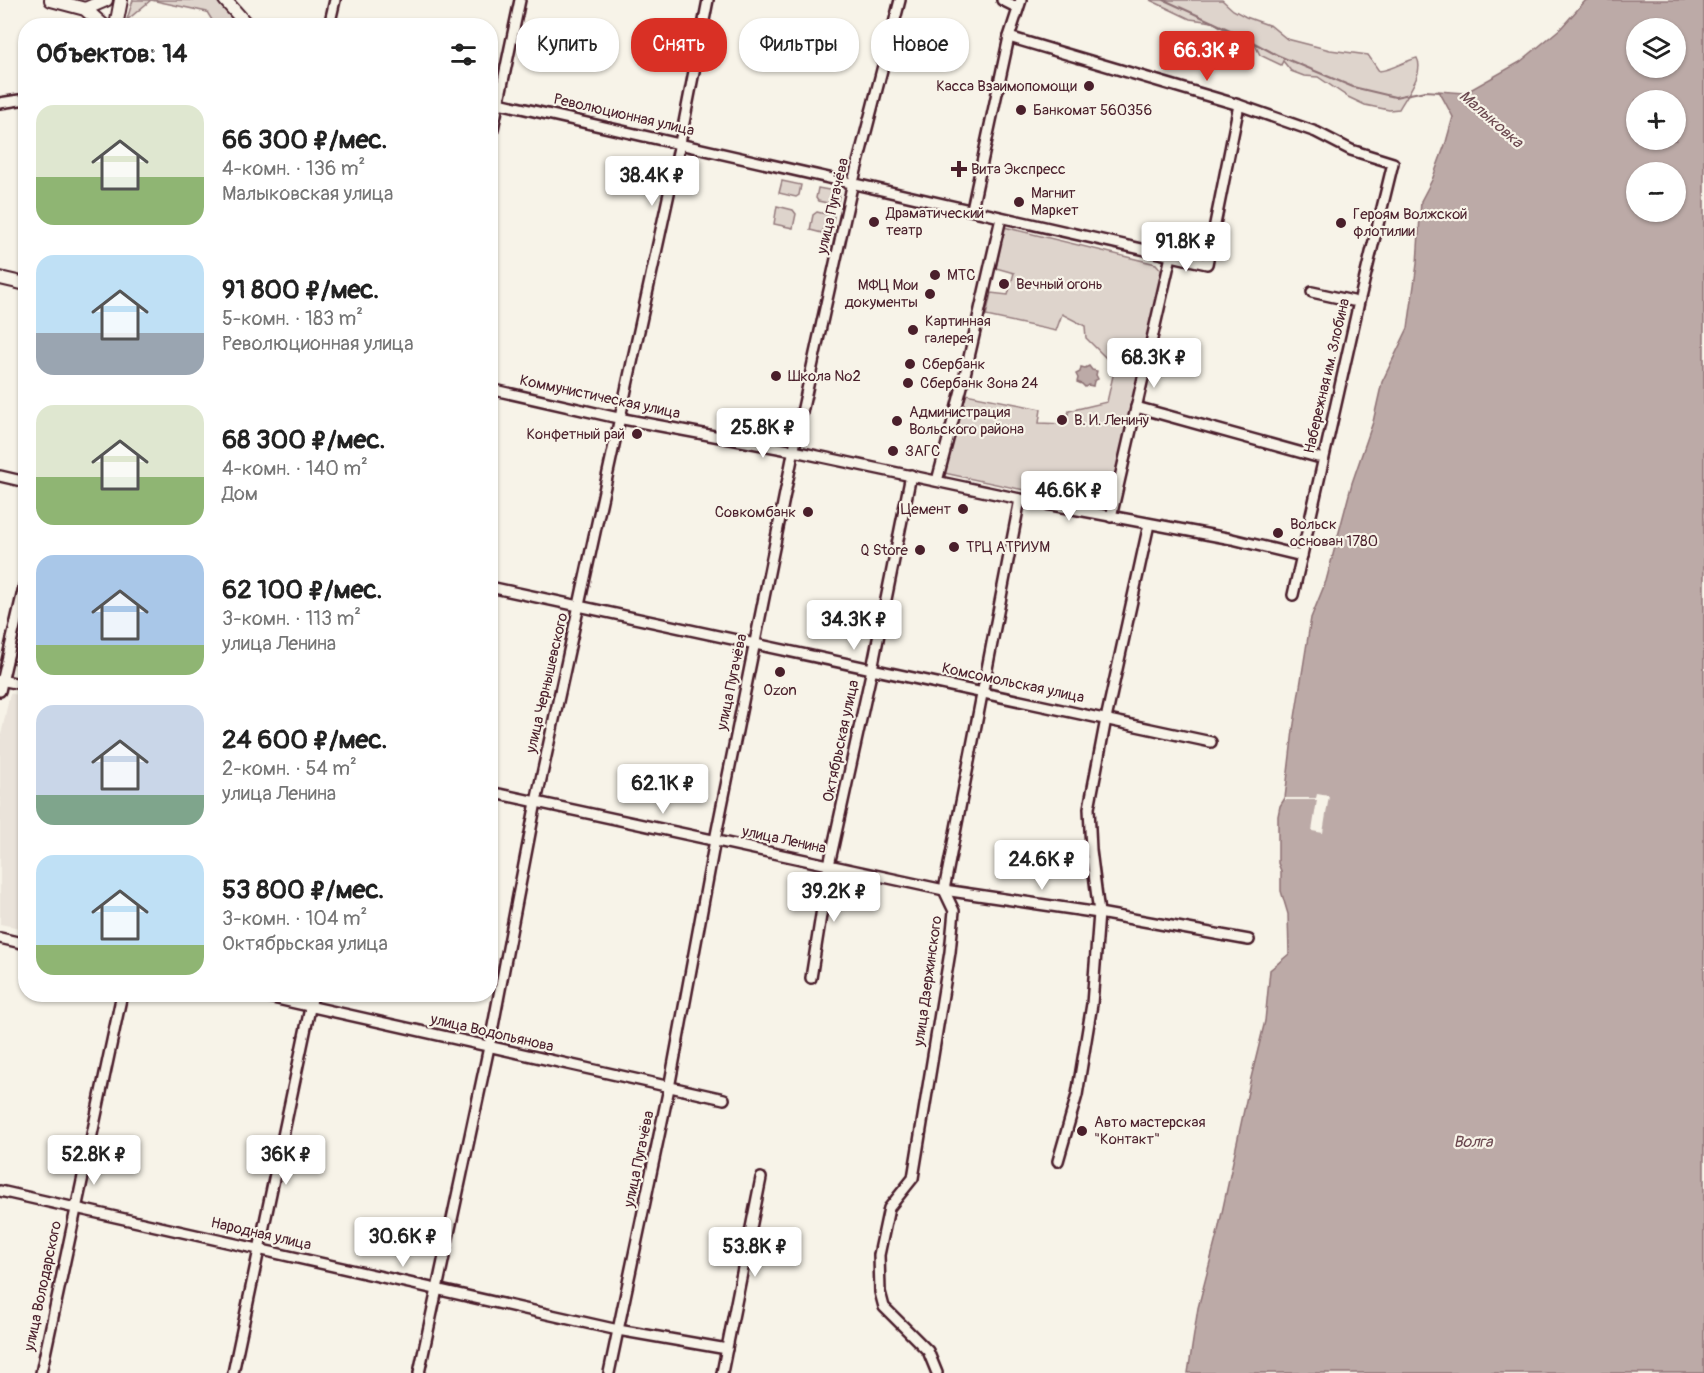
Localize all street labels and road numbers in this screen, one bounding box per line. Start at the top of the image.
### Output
street label: Революционная улица [552,90,696,140]
street label: улица Пугачёва [812,156,853,257]
street label: Набережная им. Злобина [1300,297,1354,455]
street label: Коммунистическая улица [518,371,682,423]
street label: улица Чернышевского [521,611,572,756]
street label: улица Пугачёва [712,632,751,733]
street label: Комсомольская улица [940,659,1086,707]
street label: Октябрьская улица [819,678,863,804]
street label: улица Ленина [739,822,828,858]
street label: улица Дзержинского [909,914,947,1048]
street label: улица Водопьянова [428,1009,555,1056]
street label: улица Пугачёва [619,1109,658,1210]
street label: Народная улица [209,1213,313,1255]
street label: улица Володарского [20,1219,66,1354]

